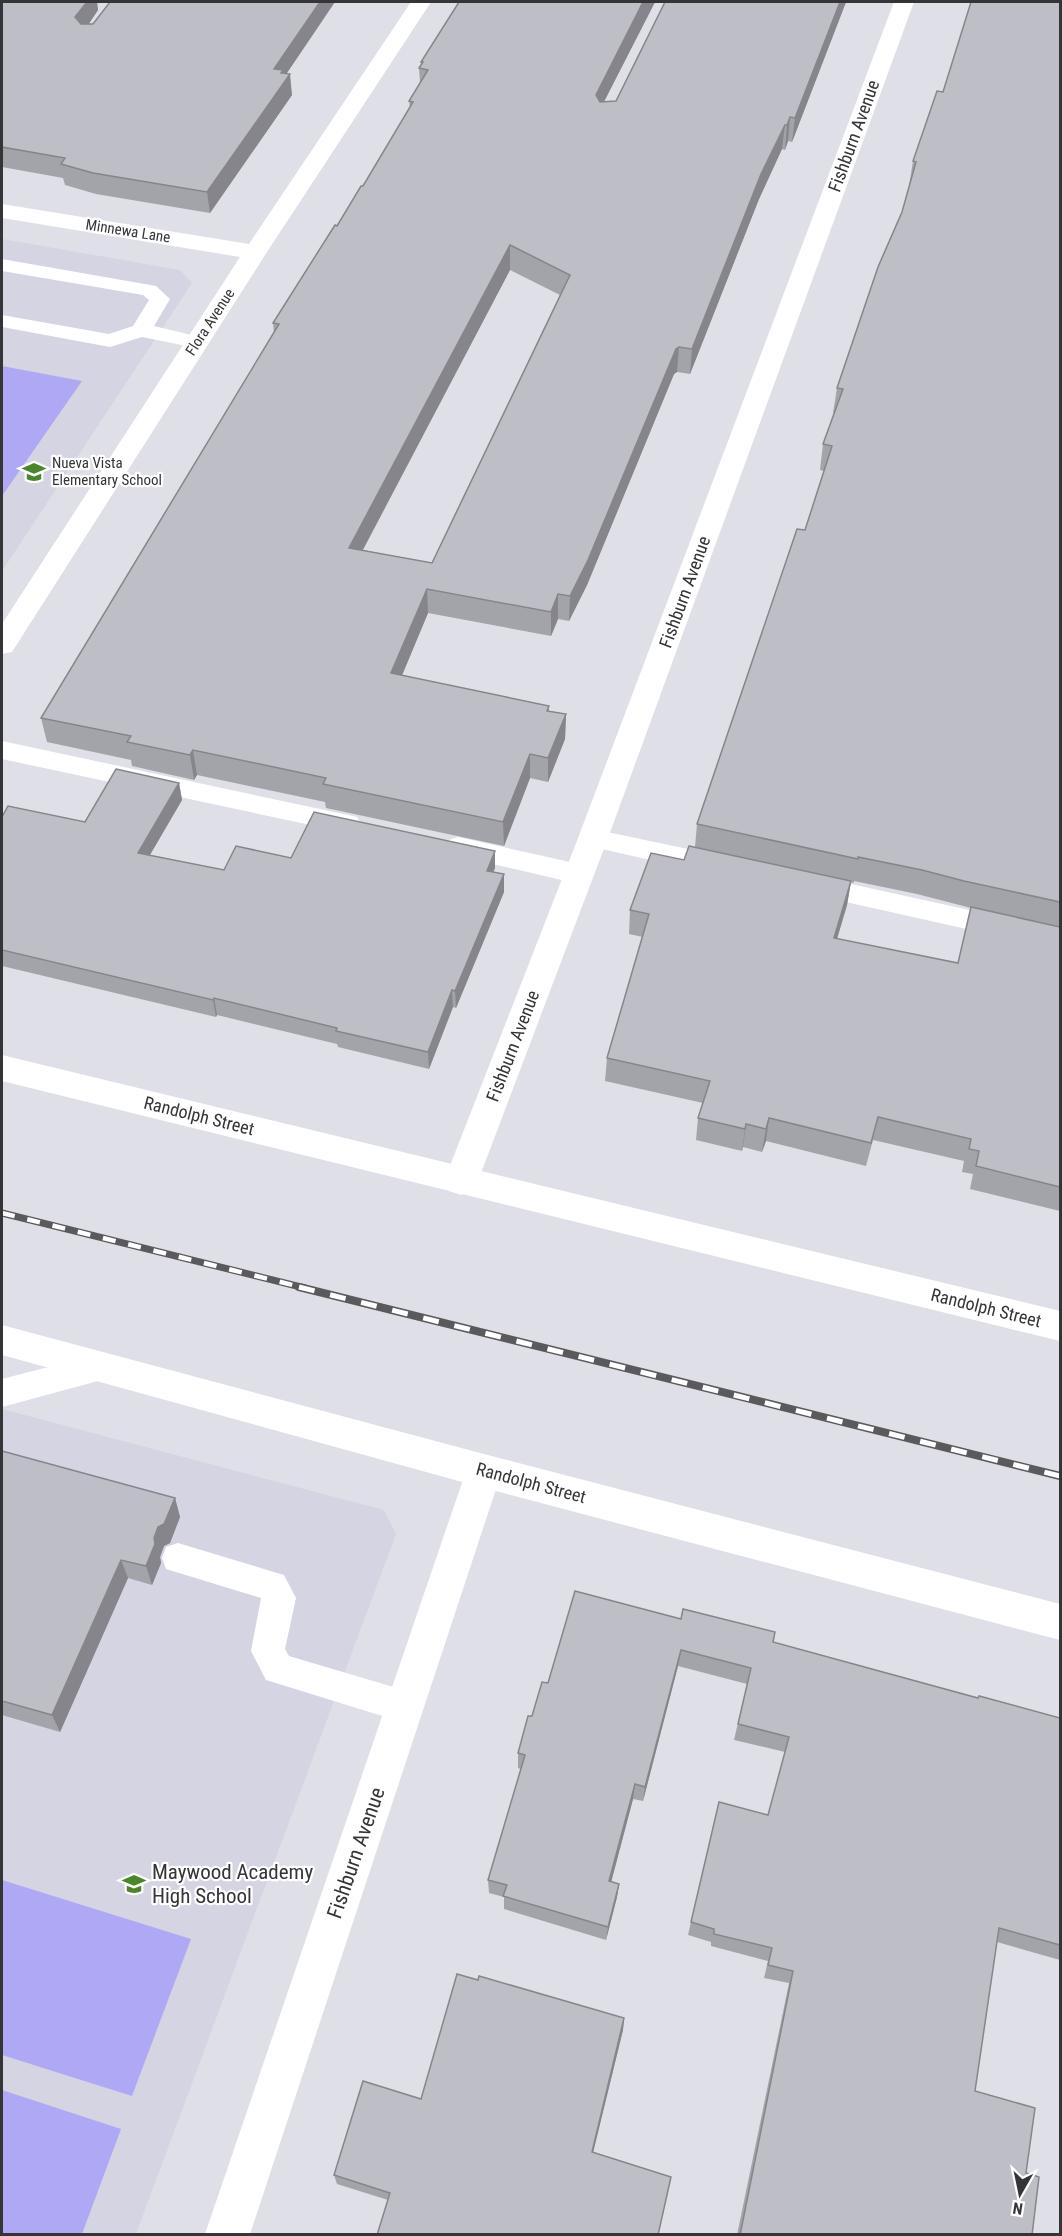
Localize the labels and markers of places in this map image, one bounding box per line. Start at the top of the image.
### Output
place label: Nueva Vista Elementary School [52,454,162,489]
school or university icon: Nueva Vista Elementary School [21,459,47,485]
place label: Maywood Academy High School [152,1860,313,1908]
school or university icon: Maywood Academy High School [121,1871,147,1897]

